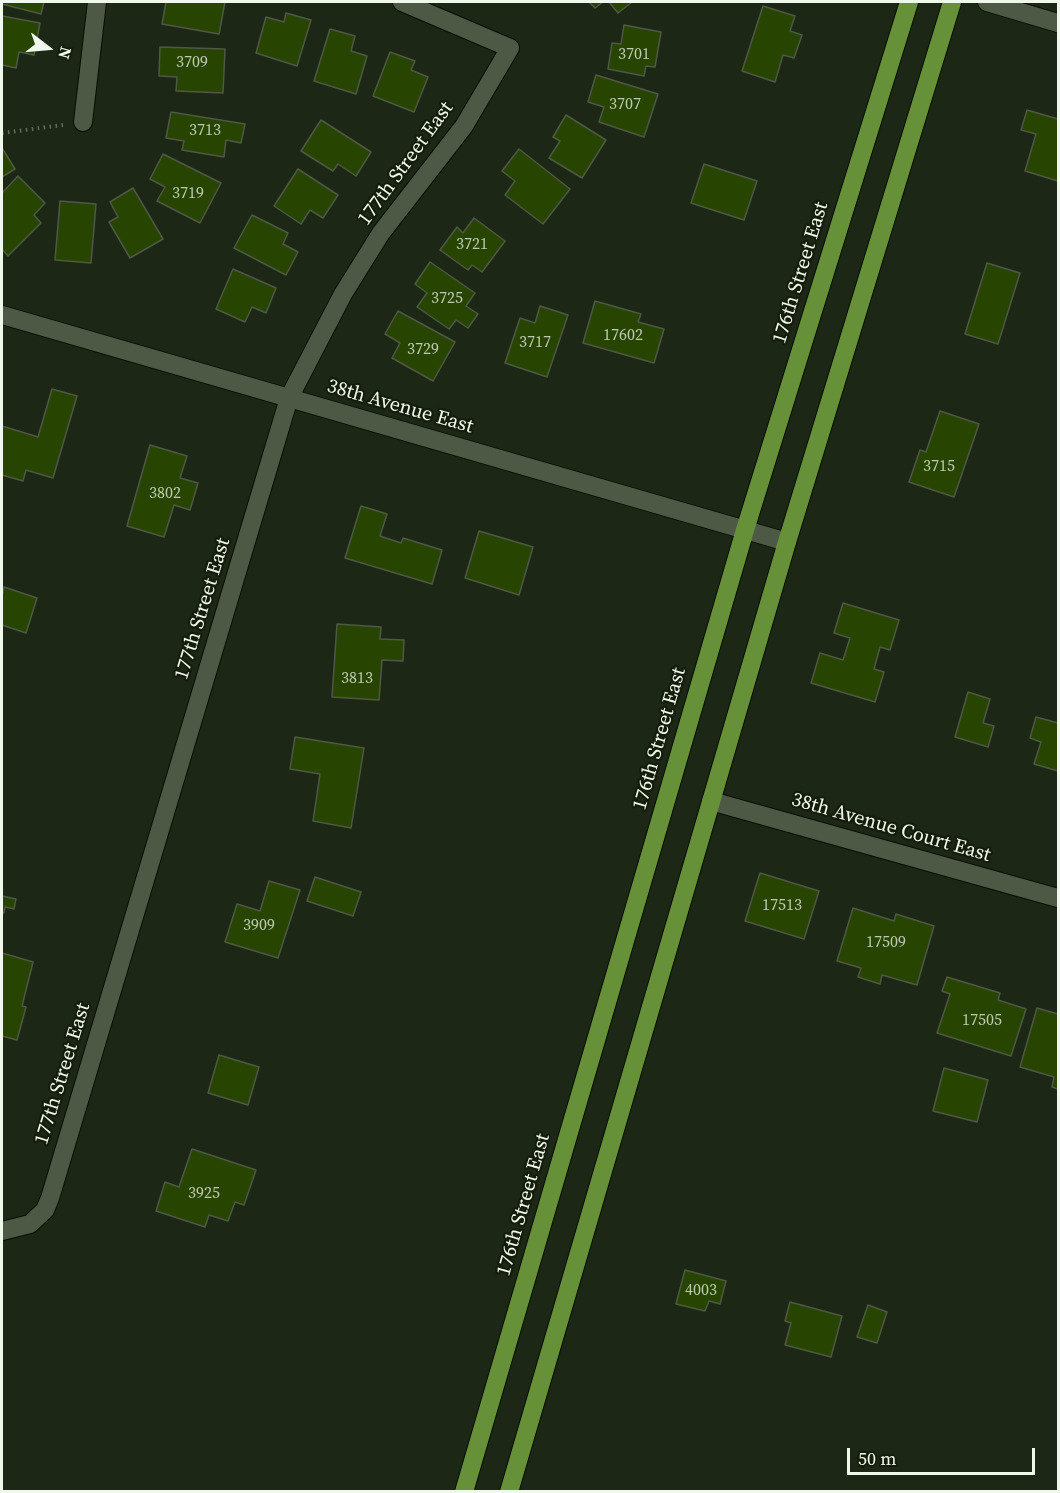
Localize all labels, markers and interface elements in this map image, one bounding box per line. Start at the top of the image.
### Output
north arrow [18,18,78,78]
text: N [53,44,77,62]
house number: 3701 [618,45,650,65]
house number: 3709 [176,53,208,73]
house number: 3707 [609,95,641,115]
street label: 177th Street East [353,98,459,230]
house number: 3713 [189,121,221,141]
house number: 3719 [172,184,204,204]
street label: 176th Street East [768,199,834,347]
house number: 3721 [456,235,488,255]
house number: 3725 [431,289,463,309]
house number: 17602 [603,326,643,346]
house number: 3717 [519,333,551,353]
house number: 3729 [407,340,439,360]
street label: 38th Avenue East [324,375,476,439]
house number: 3715 [923,457,955,477]
house number: 3802 [149,484,181,504]
street label: 177th Street East [170,535,236,683]
street label: 176th Street East [628,665,692,813]
house number: 3813 [341,669,373,689]
street label: 38th Avenue Court East [789,788,993,868]
house number: 17513 [762,896,802,916]
house number: 3909 [243,916,275,936]
house number: 17509 [866,933,906,953]
street label: 177th Street East [30,1000,96,1148]
house number: 17505 [962,1011,1002,1031]
street label: 176th Street East [492,1131,556,1279]
house number: 3925 [188,1184,220,1204]
house number: 4003 [685,1281,717,1301]
scale bar [850,1436,1038,1474]
text: 50 m [858,1446,896,1471]

